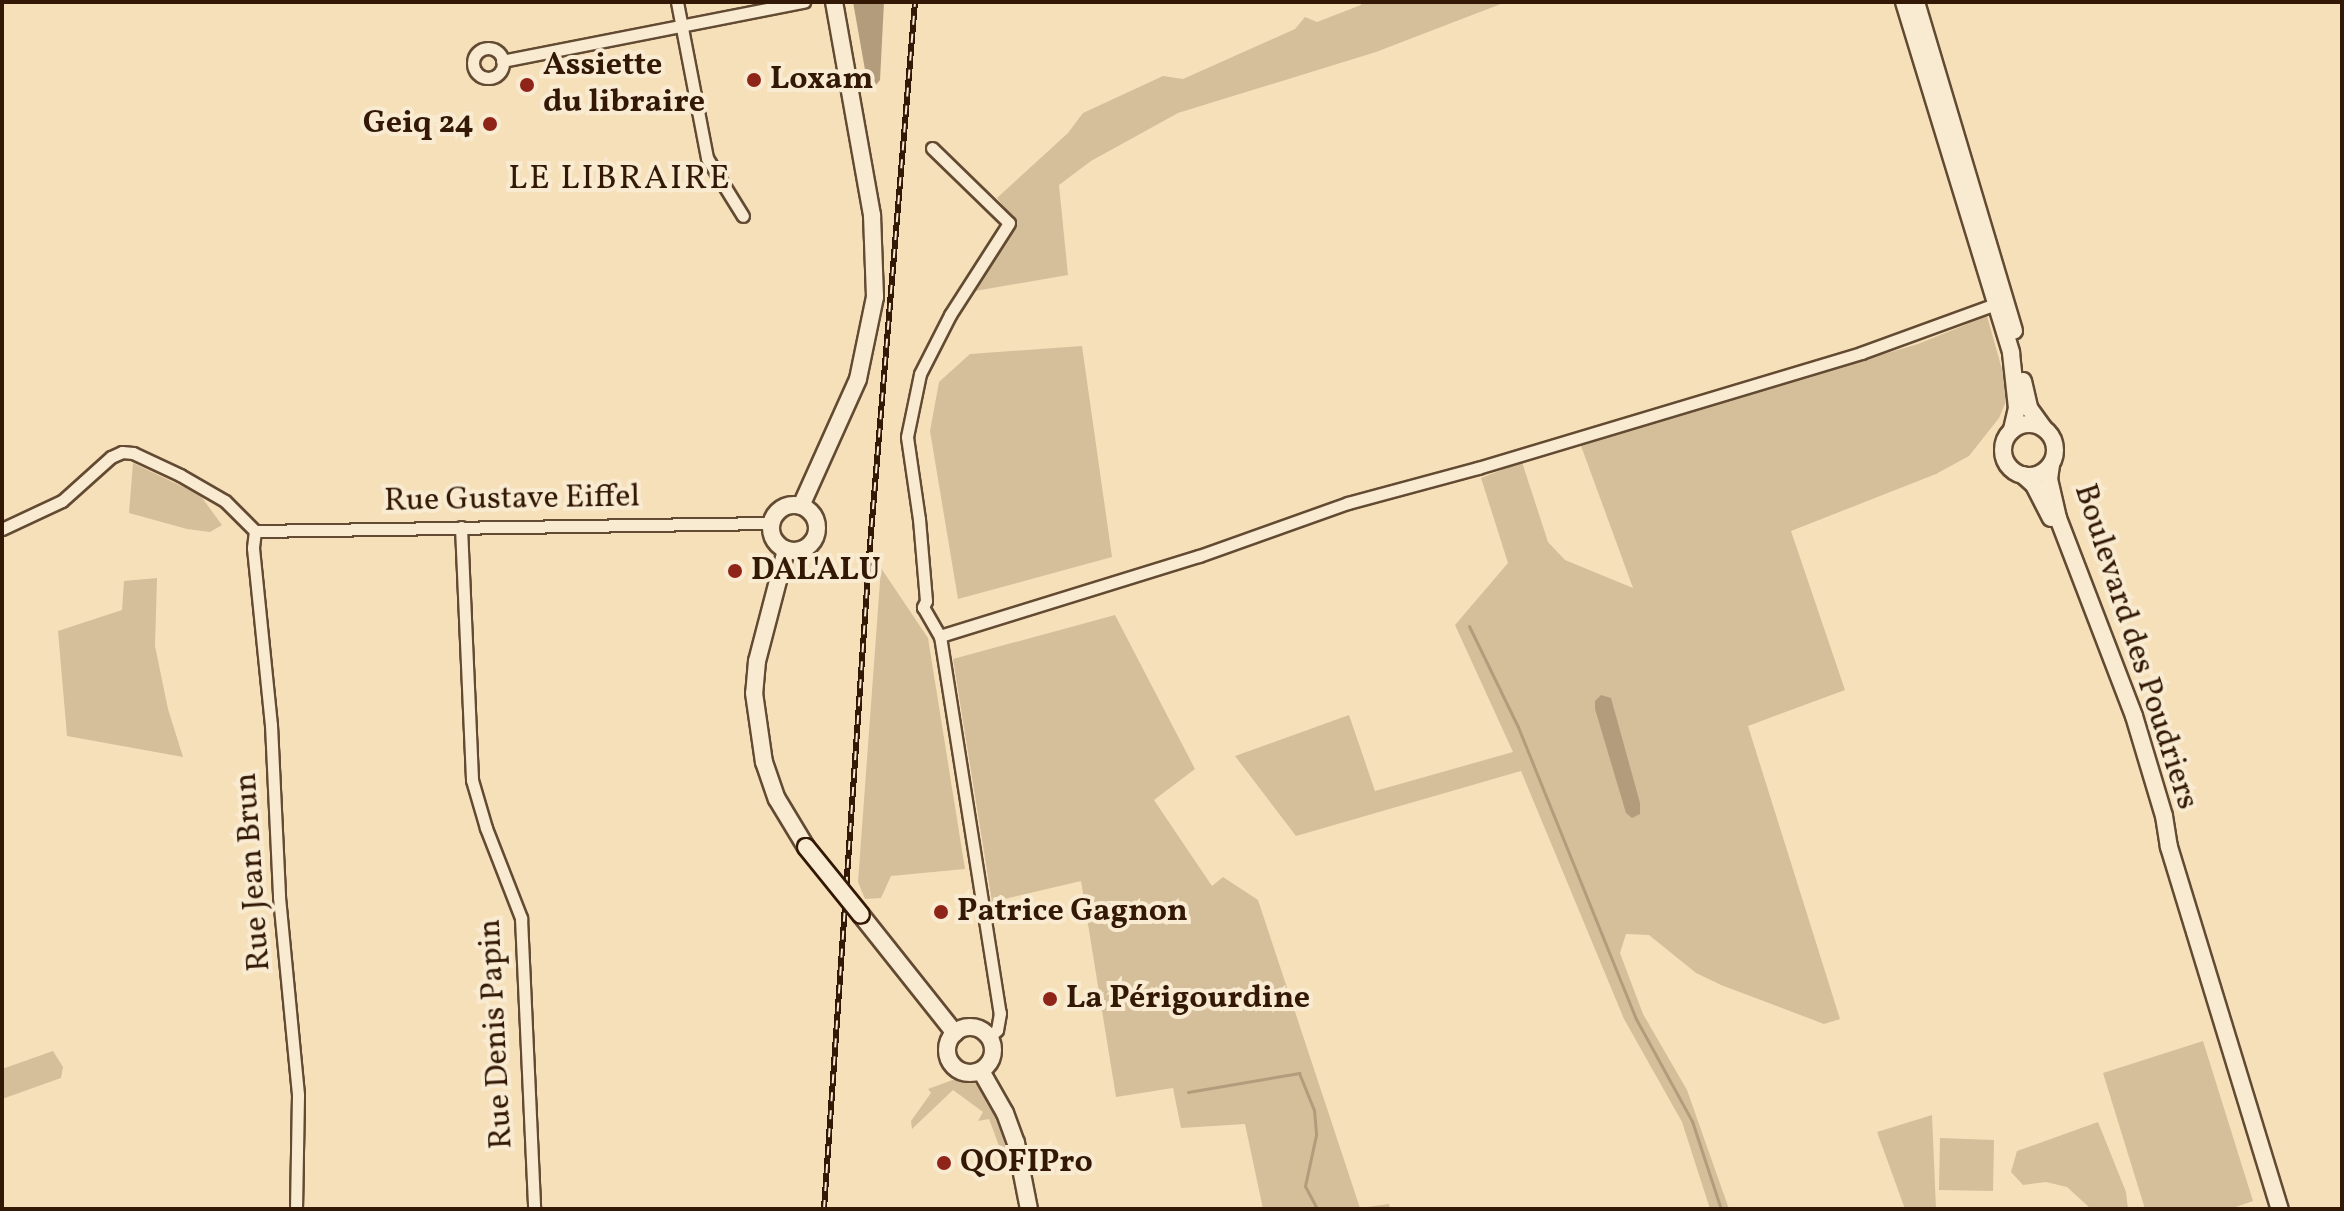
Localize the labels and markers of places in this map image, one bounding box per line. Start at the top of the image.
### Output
place label: Assiette du libraire [543,48,705,123]
place label: Loxam [770,61,873,99]
marker: Loxam [745,71,763,89]
marker: Assiette du libraire [518,76,536,94]
place label: Geiq 24 [363,105,474,143]
marker: Geiq 24 [481,115,499,133]
place label: DAL'ALU [751,552,881,590]
marker: DAL'ALU [726,562,744,580]
place label: Patrice Gagnon [957,893,1188,931]
marker: Patrice Gagnon [932,903,950,921]
place label: La Périgourdine [1066,980,1310,1018]
marker: La Périgourdine [1041,990,1059,1008]
place label: QOFIPro [960,1144,1093,1182]
marker: QOFIPro [935,1154,953,1172]

